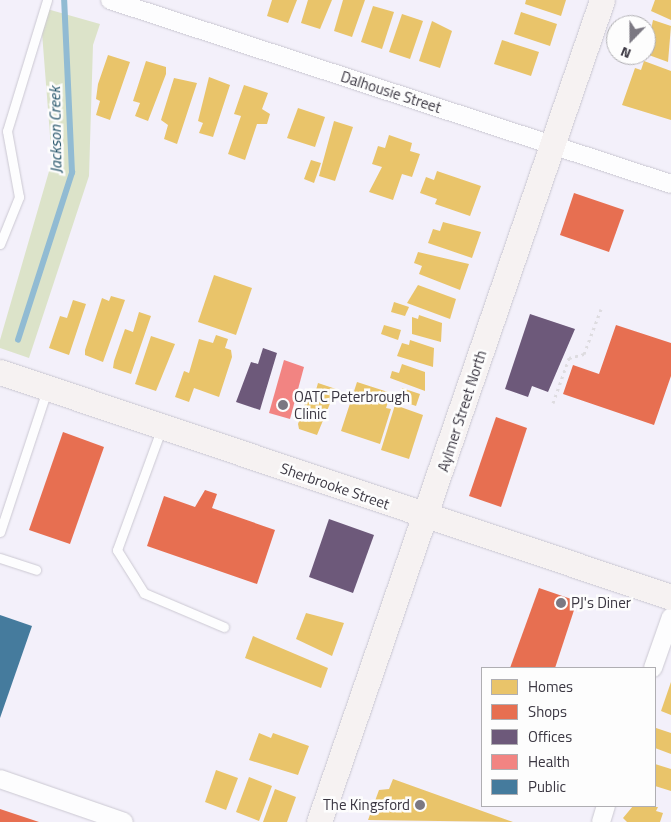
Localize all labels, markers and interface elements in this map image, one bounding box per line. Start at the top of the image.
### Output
north arrow [606,15,656,65]
text: N [617,42,634,65]
street label: Dalhousie Street [339,67,443,117]
water label: Jackson Creek [45,86,65,174]
street label: Aylmer Street North [434,348,490,474]
place label: OATC Peterbrough Clinic [294,387,410,422]
marker: OATC Peterbrough Clinic [276,398,290,412]
street label: Sherbrooke Street [278,459,392,513]
place label: PJ's Diner [571,594,631,612]
marker: PJ's Diner [555,597,567,609]
legend [481,667,656,807]
text: Homes [528,675,573,698]
text: Shops [528,700,567,723]
text: Offices [528,725,572,748]
text: Health [528,750,570,773]
text: Public [528,775,566,798]
place label: The Kingsford [323,796,410,814]
marker: The Kingsford [414,799,426,811]

